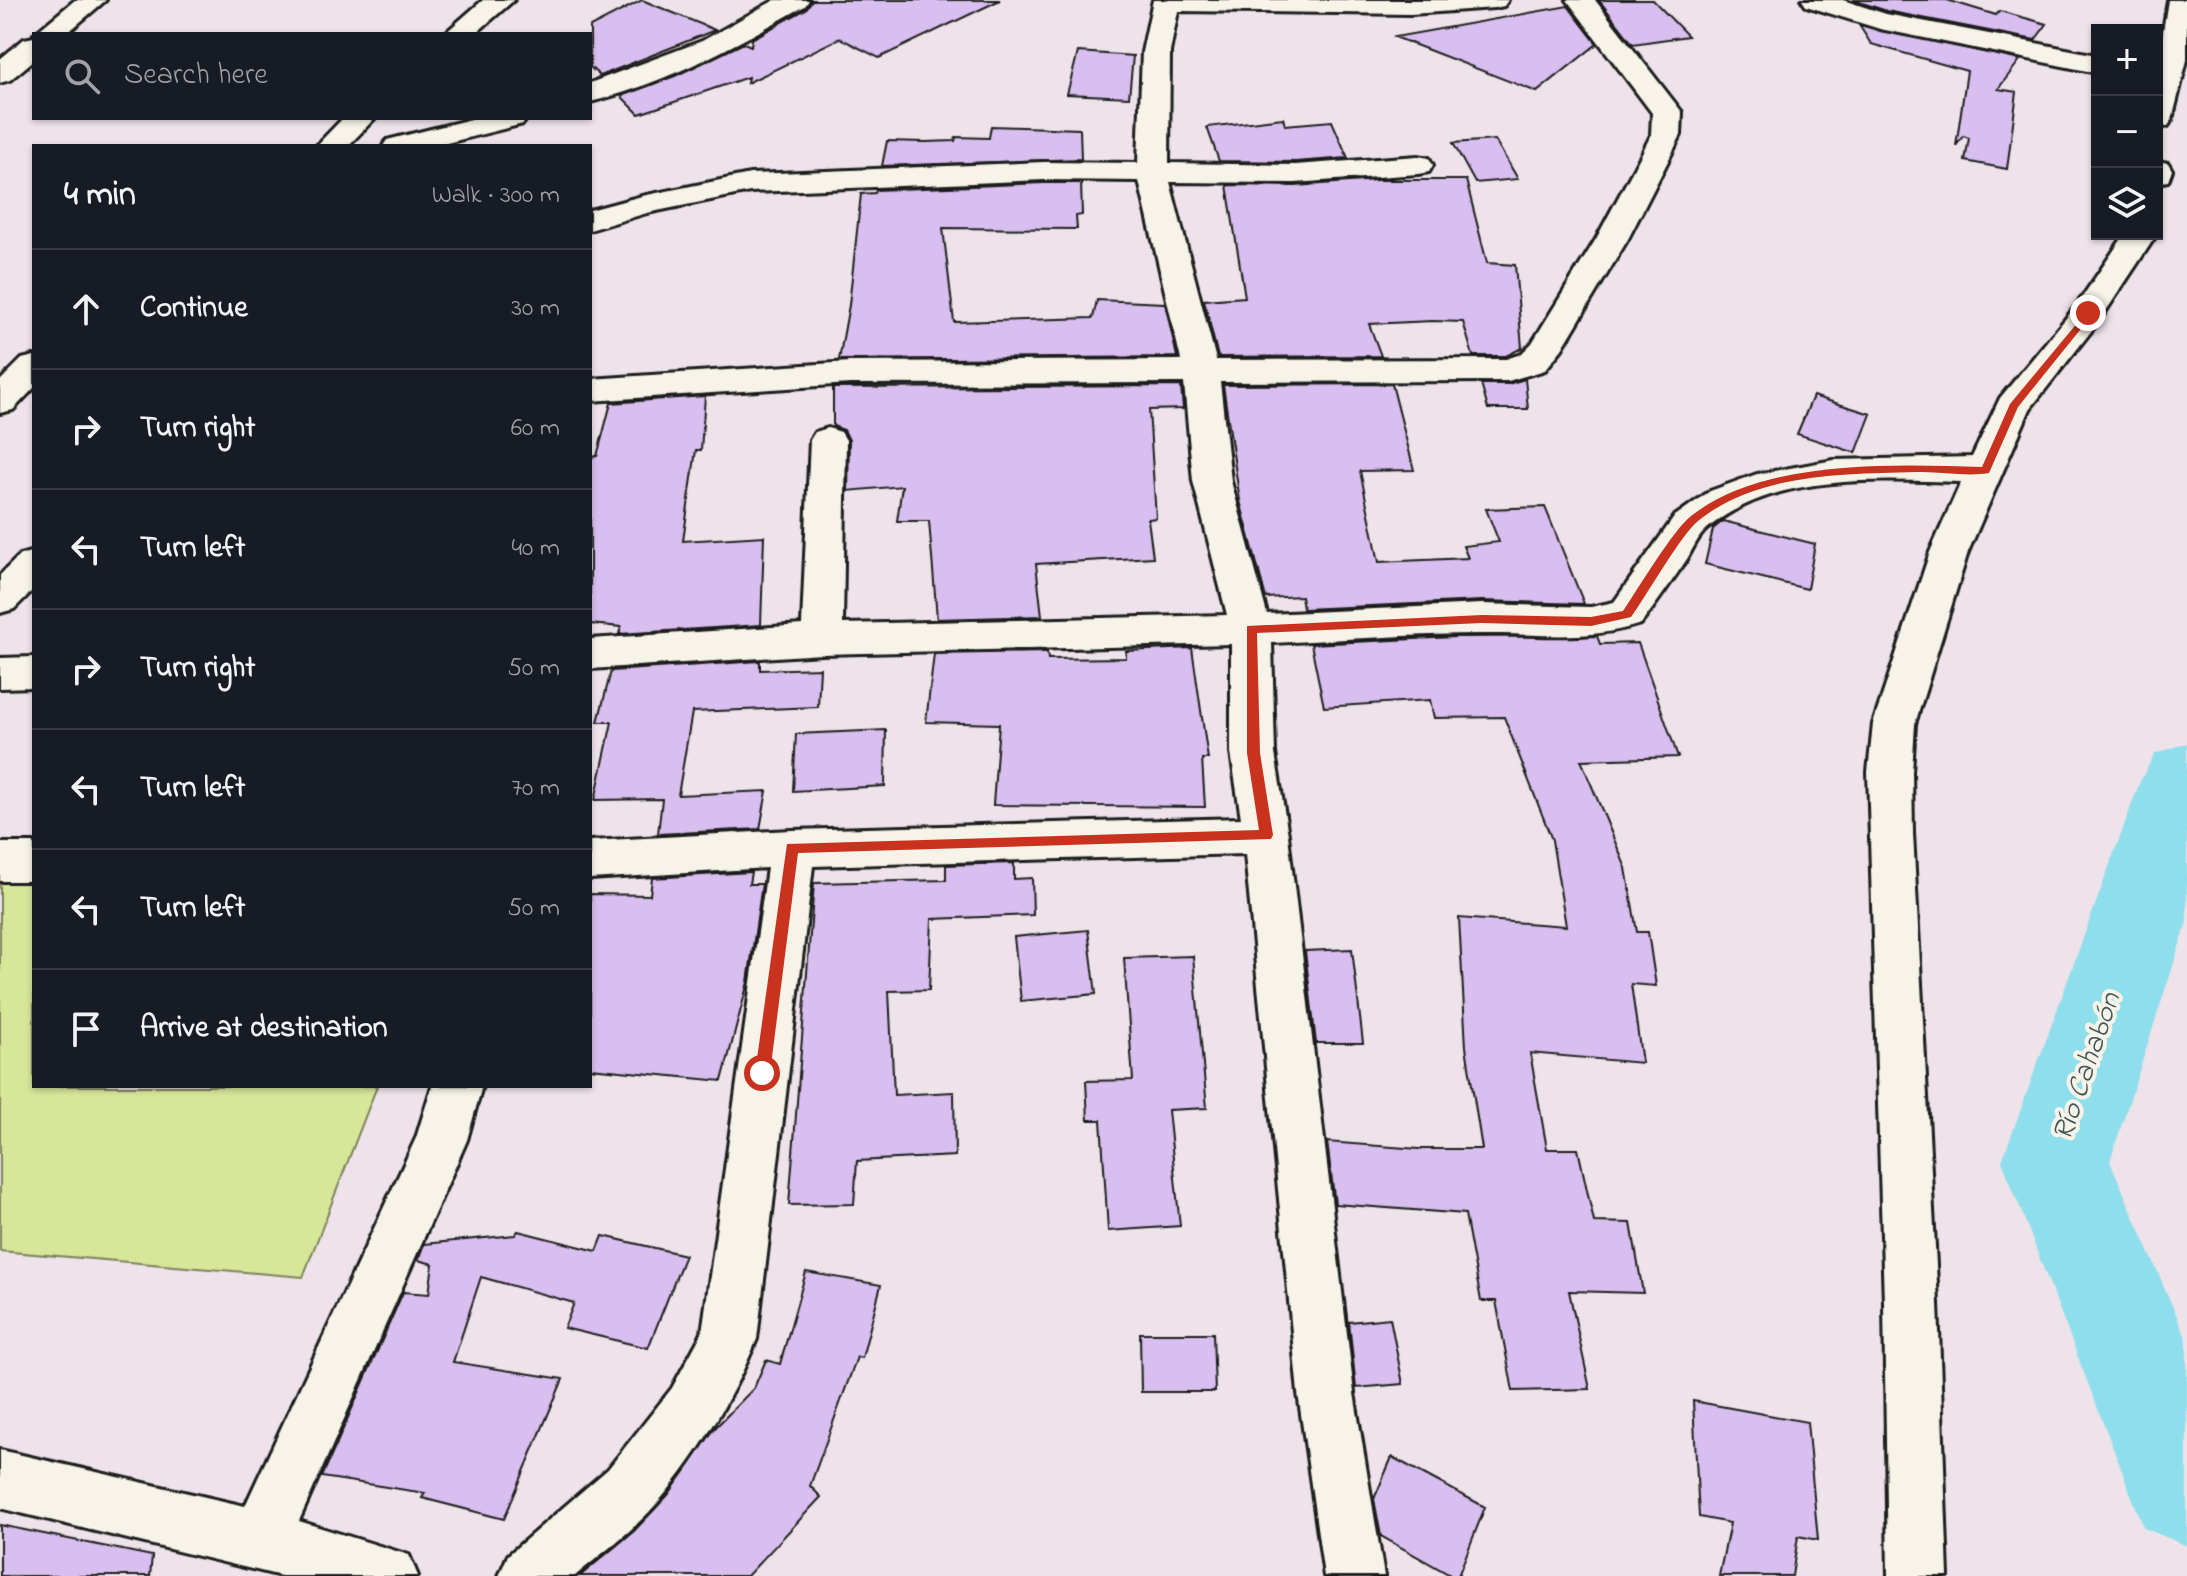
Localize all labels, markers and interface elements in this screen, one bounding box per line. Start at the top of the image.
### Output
map controls [2091,24,2163,240]
button: + [2091,24,2163,96]
search box [32,32,592,120]
icon: search [60,54,104,98]
text: Search here [124,54,268,98]
button: − [2091,96,2163,168]
button: layers [2091,168,2163,240]
text: 4 min [64,171,136,221]
text: Walk · 300 m [432,177,560,215]
icon: ahead [64,287,108,331]
text: Continue [140,287,248,331]
text: 30 m [511,290,560,328]
route end [2070,295,2106,331]
icon: right [64,407,108,451]
text: Turn right [140,407,255,451]
text: 60 m [511,410,560,448]
icon: left [64,527,108,571]
text: Turn left [140,527,245,571]
text: 40 m [511,530,560,568]
icon: right [64,647,108,691]
text: Turn right [140,647,255,691]
text: 50 m [507,650,560,688]
icon: left [64,767,108,811]
text: Turn left [140,767,245,811]
text: 70 m [511,770,560,808]
icon: left [64,887,108,931]
text: Turn left [140,887,245,931]
text: 50 m [507,890,560,928]
water label: Río Cahabón [2042,986,2134,1147]
icon: arrive [64,1007,108,1051]
text: Arrive at destination [140,1007,388,1051]
route start [744,1055,780,1091]

